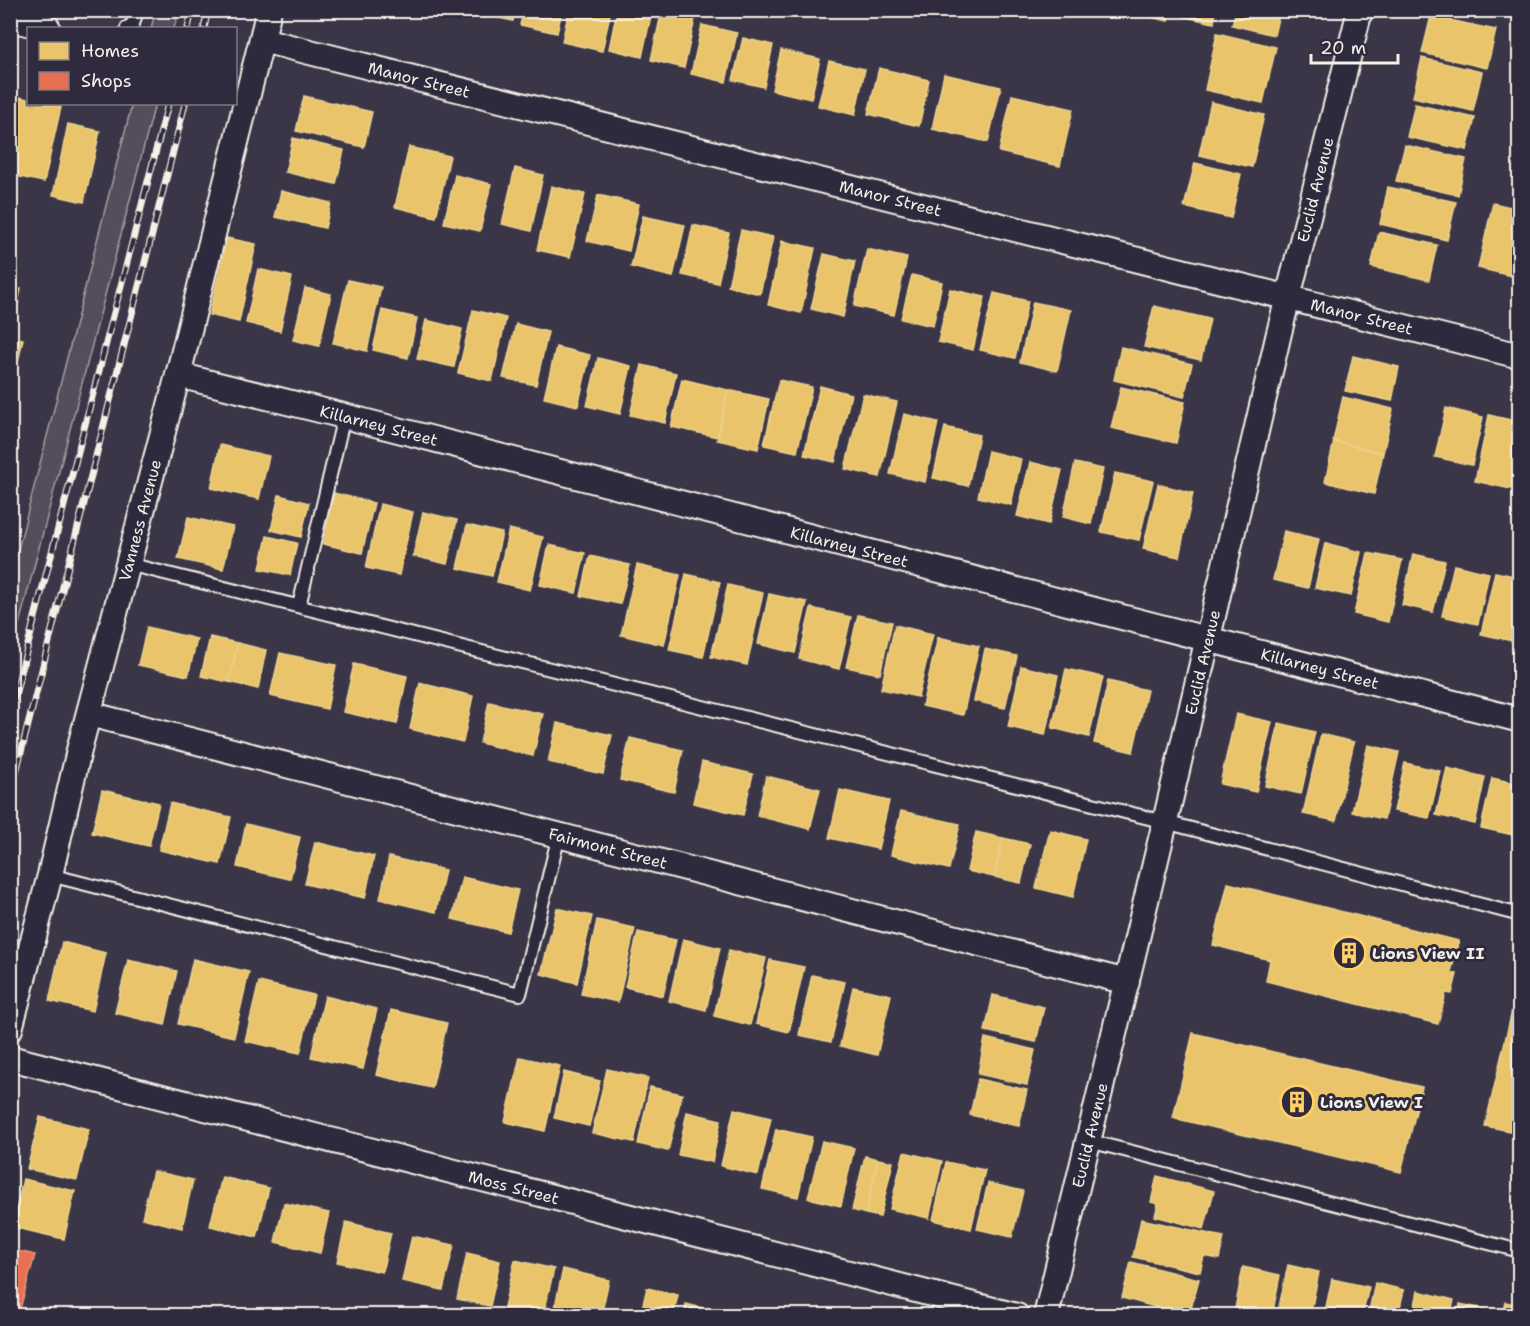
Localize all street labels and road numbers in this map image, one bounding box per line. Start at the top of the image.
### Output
street label: Manor Street [366,57,472,102]
street label: Euclid Avenue [1292,135,1338,244]
street label: Manor Street [837,175,944,221]
street label: Manor Street [1309,293,1415,339]
street label: Killarney Street [318,400,440,450]
street label: Vanness Avenue [113,457,166,583]
street label: Killarney Street [788,521,911,572]
street label: Euclid Avenue [1180,608,1225,717]
street label: Killarney Street [1259,643,1381,694]
street label: Fairmont Street [546,823,670,873]
street label: Euclid Avenue [1067,1081,1112,1190]
street label: Moss Street [466,1165,561,1209]

